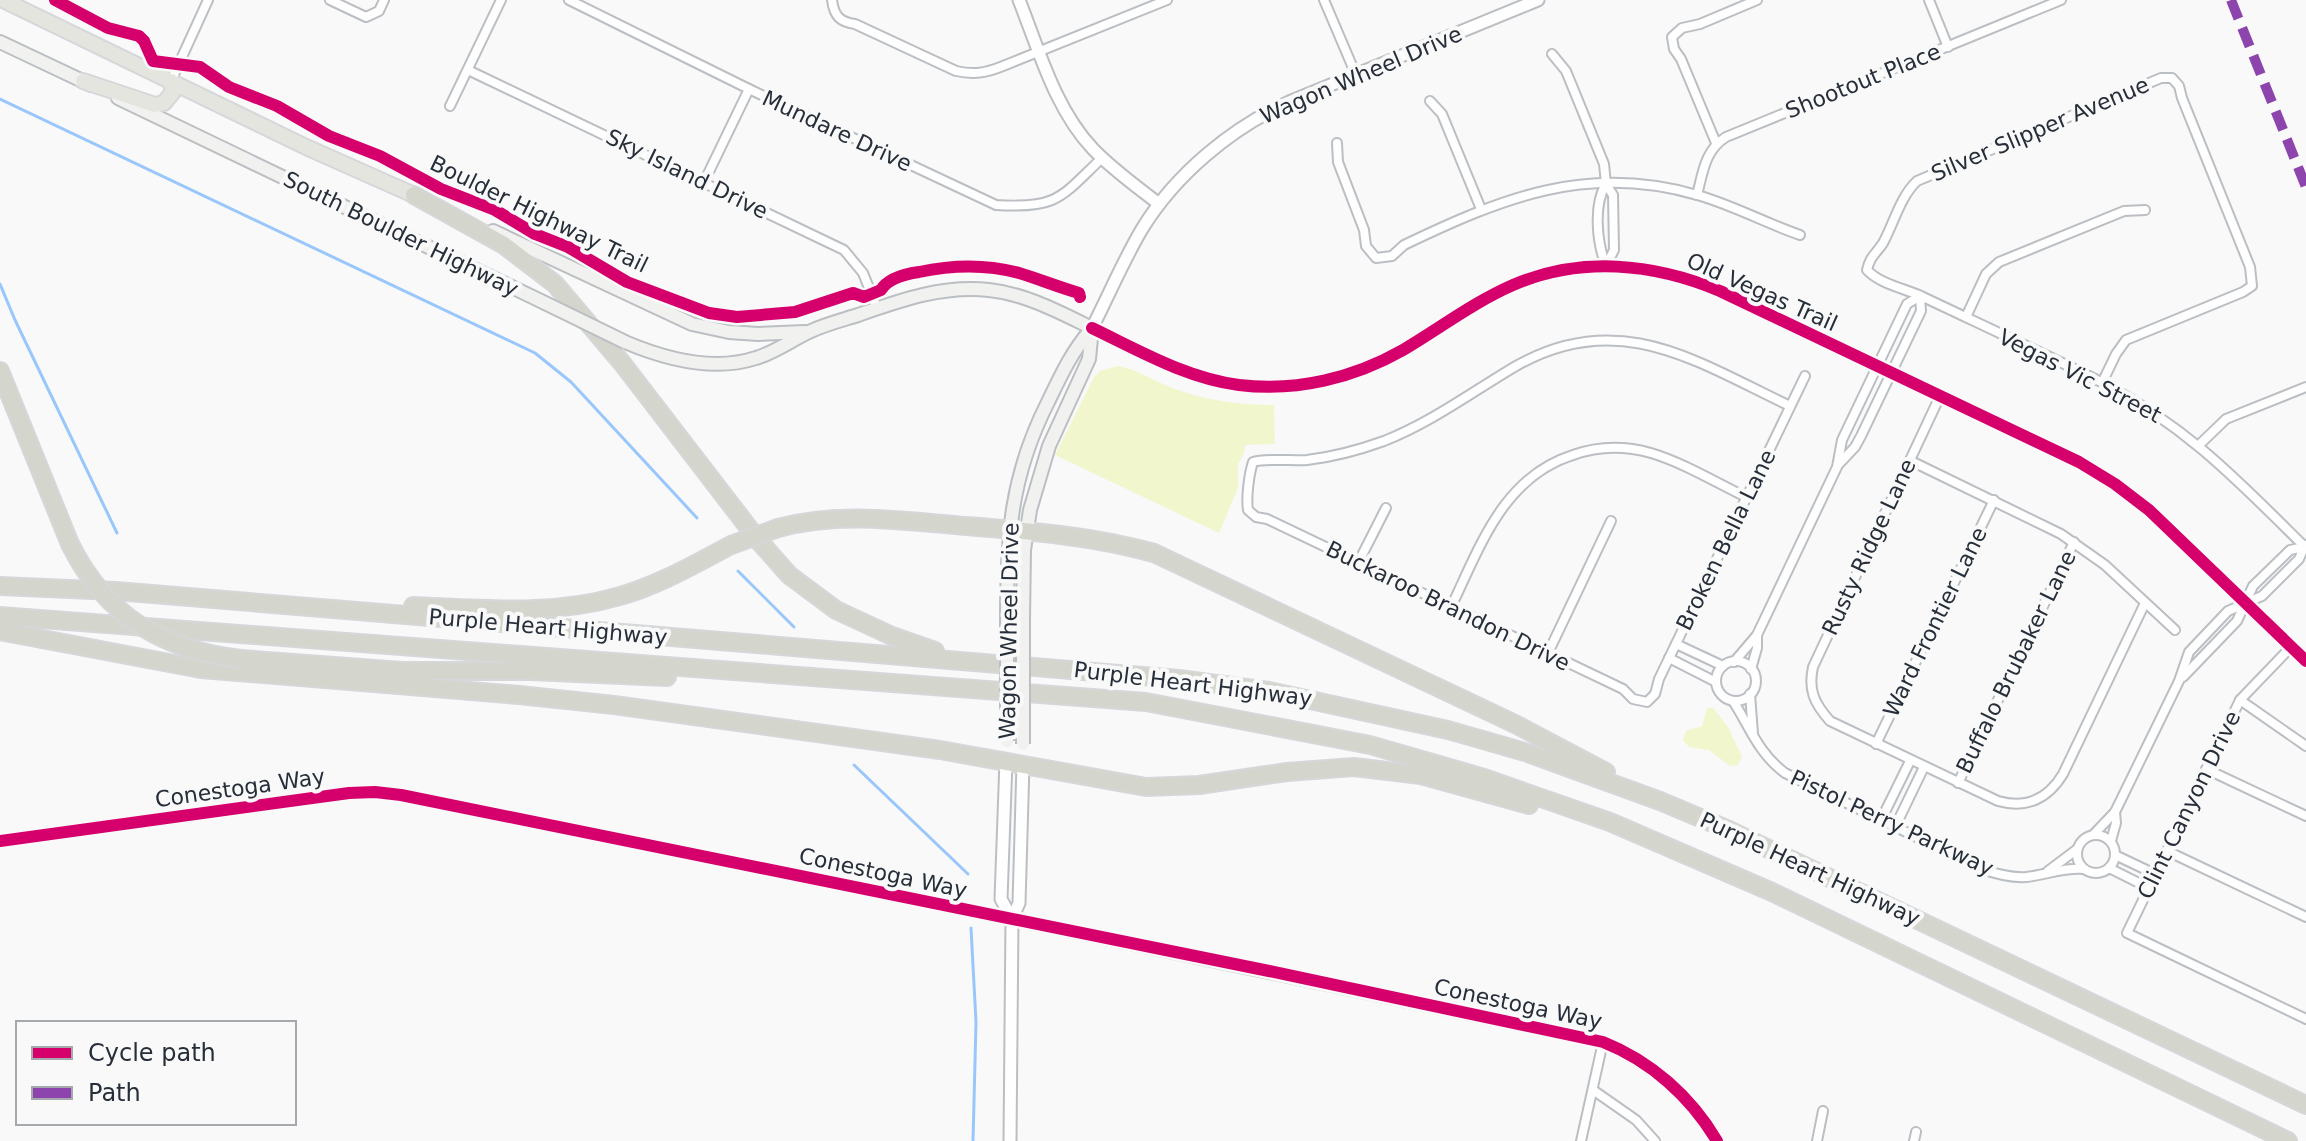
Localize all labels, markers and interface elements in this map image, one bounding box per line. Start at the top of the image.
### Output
street label: Wagon Wheel Drive [1256,21,1466,129]
street label: Shootout Place [1782,39,1944,123]
street label: Silver Slipper Avenue [1927,72,2153,186]
street label: Mundare Drive [758,85,916,177]
street label: Sky Island Drive [602,124,772,224]
street label: Boulder Highway Trail [426,150,652,278]
street label: South Boulder Highway [280,166,522,302]
street label: Old Vegas Trail [1683,248,1841,336]
street label: Vegas Vic Street [1994,324,2166,428]
street label: Broken Bella Lane [1671,445,1781,635]
street label: Rusty Ridge Lane [1817,455,1921,639]
street label: Wagon Wheel Drive [995,522,1023,740]
street label: Ward Frontier Lane [1878,523,1992,721]
street label: Buckaroo Brandon Drive [1322,536,1574,676]
street label: Buffalo Brubaker Lane [1951,547,2081,777]
street label: Purple Heart Highway [427,604,669,650]
street label: Purple Heart Highway [1072,657,1314,711]
street label: Clint Canyon Drive [2133,707,2245,903]
street label: Conestoga Way [154,764,326,812]
street label: Pistol Perry Parkway [1786,765,1998,881]
street label: Purple Heart Highway [1696,807,1924,931]
street label: Conestoga Way [797,843,969,903]
street label: Conestoga Way [1432,974,1604,1034]
legend [16,1021,296,1125]
text: Cycle path [88,1039,216,1067]
text: Path [88,1079,141,1107]

